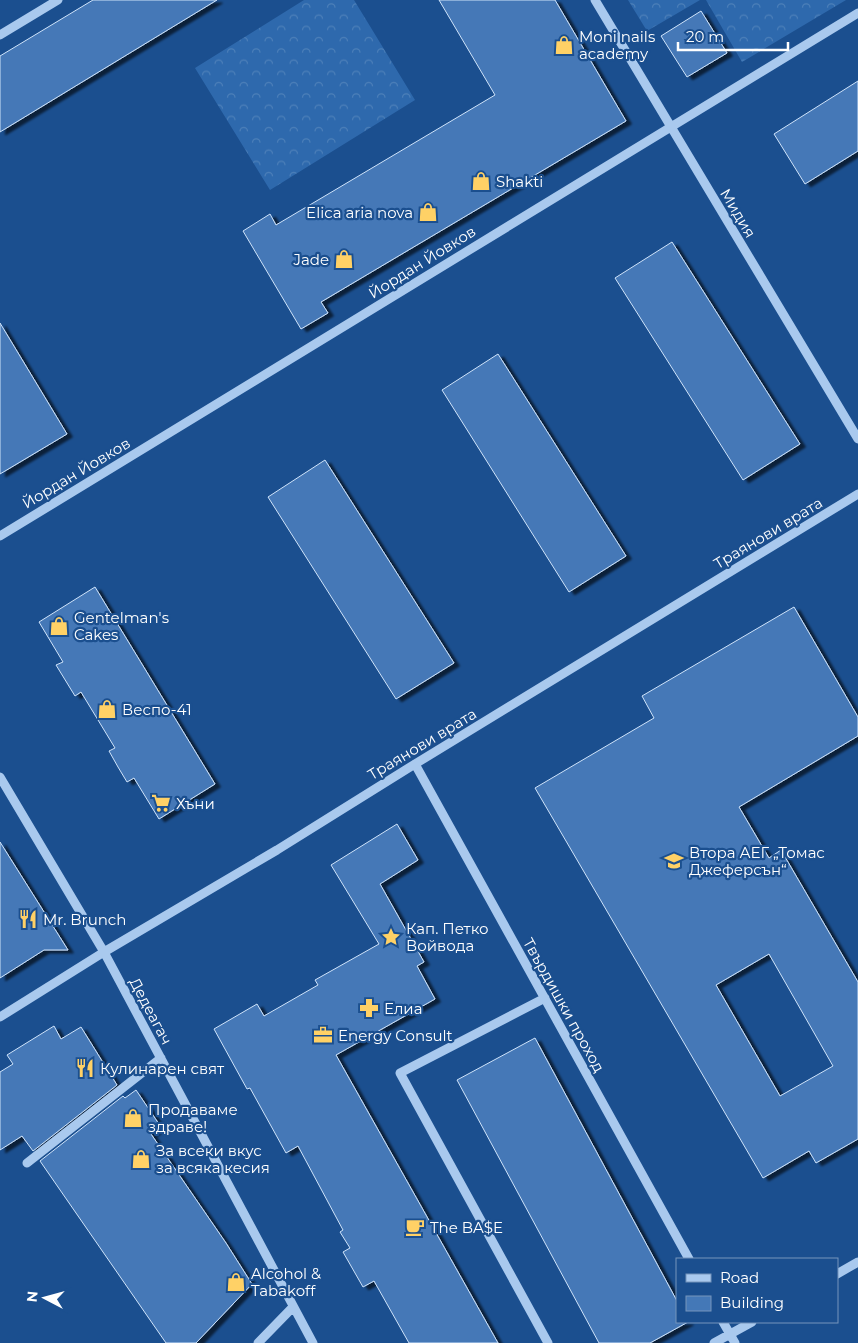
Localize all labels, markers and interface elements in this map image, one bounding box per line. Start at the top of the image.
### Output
scale bar [678,20,788,52]
place label: Moni nails academy [579,27,655,63]
text: 20 m [686,27,724,46]
shop icon: Moni nails academy [553,34,575,56]
shop icon: Shakti [470,170,492,192]
place label: Shakti [496,172,543,191]
street label: Мидия [716,185,760,241]
shop icon: Elica aria nova [417,201,439,223]
place label: Elica aria nova [306,203,413,222]
street label: Йордан Йовков [365,221,479,303]
shop icon: Jade [333,248,355,270]
place label: Jade [292,250,329,269]
street label: Йордан Йовков [18,433,134,513]
street label: Траянови врата [710,493,826,573]
place label: Gentelman's Cakes [74,608,169,644]
shop icon: Gentelman's Cakes [48,615,70,637]
shop icon: Веспо-41 [96,698,118,720]
place label: Веспо-41 [122,700,192,719]
street label: Траянови врата [364,704,480,784]
supermarket icon: Хъни [150,792,172,814]
place label: Хъни [176,794,215,813]
place label: Втора АЕГ „Томас Джеферсън“ [689,843,825,879]
school or university icon: Втора АЕГ „Томас Джеферсън“ [663,850,685,872]
restaurant icon: Mr. Brunch [17,908,39,930]
place label: Mr. Brunch [43,910,126,929]
place label: Кап. Петко Войвода [406,919,489,955]
place icon: Кап. Петко Войвода [380,926,402,948]
street label: Твърдишки проход [519,934,609,1076]
street label: Дедеагач [125,974,177,1048]
pharmacy icon: Елиа [358,997,380,1019]
place label: Елиа [384,999,422,1018]
office icon: Energy Consult [312,1024,334,1046]
place label: Energy Consult [338,1026,453,1045]
restaurant icon: Кулинарен свят [74,1057,96,1079]
place label: Кулинарен свят [100,1059,225,1078]
place label: Продаваме здраве! [148,1100,238,1136]
shop icon: Продаваме здраве! [122,1107,144,1129]
place label: За всеки вкус за всяка кесия [156,1141,270,1177]
shop icon: За всеки вкус за всяка кесия [130,1148,152,1170]
cafe icon: The BA$E [404,1216,426,1238]
place label: The BA$E [430,1218,503,1237]
legend [676,1258,838,1323]
place label: Alcohol & Tabakoff [251,1264,321,1300]
text: Road [720,1268,759,1287]
shop icon: Alcohol & Tabakoff [225,1271,247,1293]
north arrow [20,1273,70,1323]
text: N [23,1290,42,1303]
text: Building [720,1293,784,1312]

